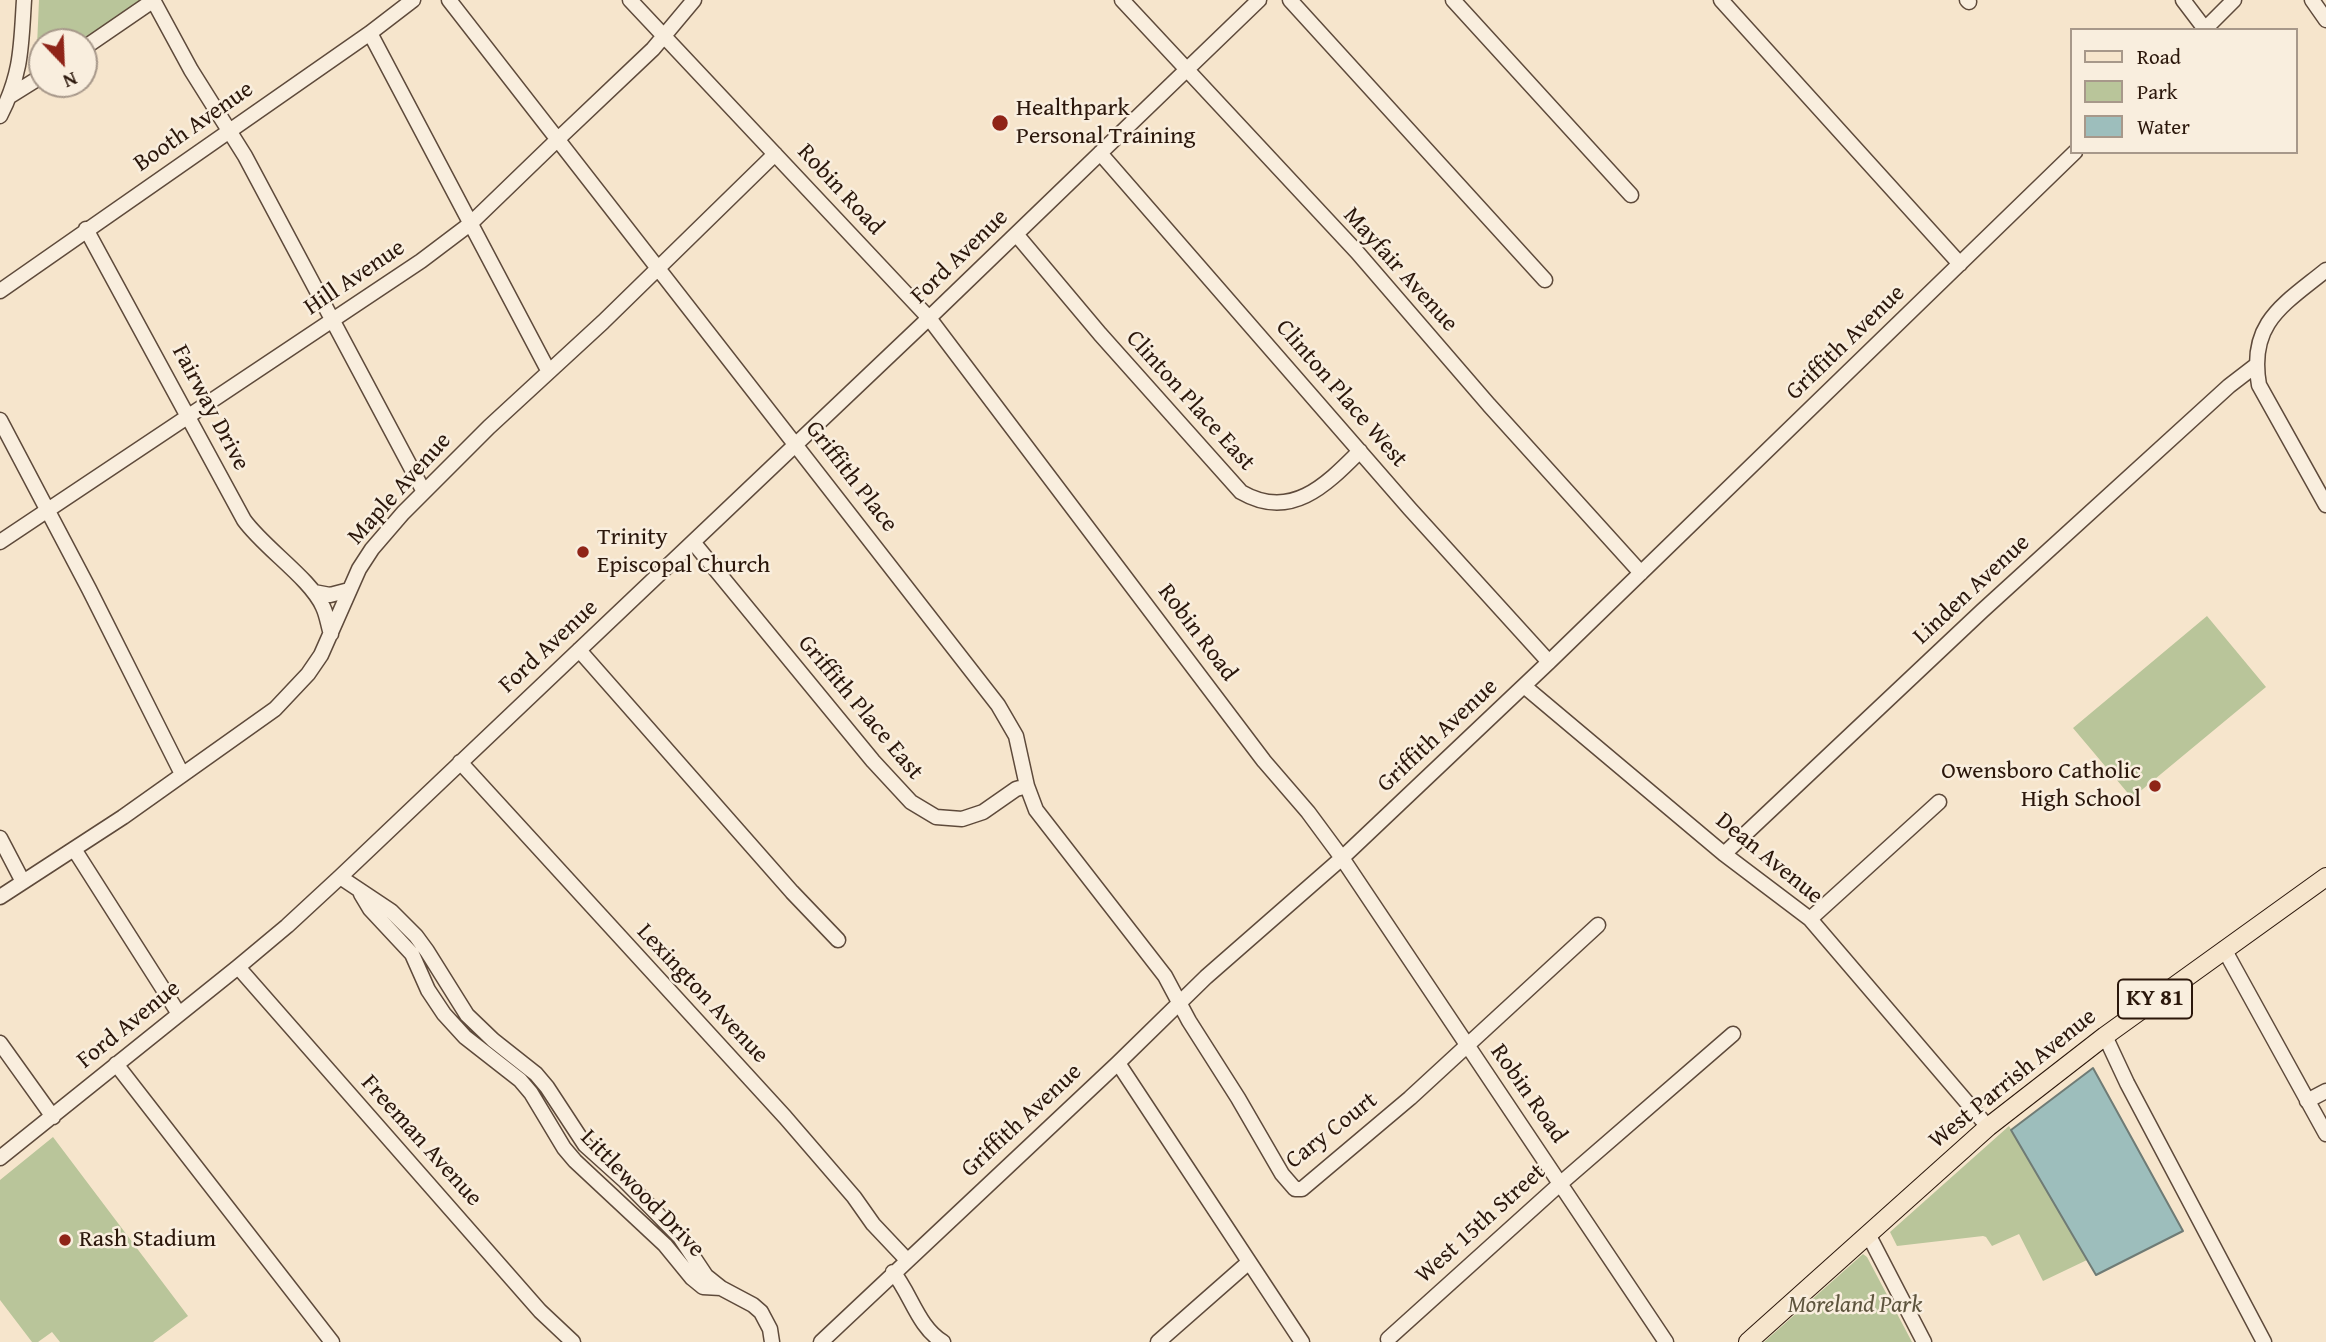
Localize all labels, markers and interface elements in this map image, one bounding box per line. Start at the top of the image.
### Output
north arrow [28,28,98,98]
legend [2070,28,2298,154]
text: Road [2137,41,2181,72]
text: N [59,65,82,96]
street label: Booth Avenue [129,75,259,179]
text: Park [2137,76,2178,107]
place label: Healthpark Personal Training [1016,95,1195,151]
text: Water [2137,111,2190,142]
marker: Healthpark Personal Training [990,113,1010,133]
street label: Robin Road [791,138,889,242]
street label: Mayfair Avenue [1337,202,1463,338]
street label: Ford Avenue [905,203,1015,311]
street label: Hill Avenue [299,234,411,322]
street label: Griffith Avenue [1781,279,1911,407]
street label: Clinton Place West [1269,314,1413,474]
street label: Clinton Place East [1119,325,1261,477]
street label: Fairway Drive [165,340,255,476]
street label: Griffith Place [799,416,903,538]
street label: Maple Avenue [342,427,458,551]
place label: Trinity Episcopal Church [597,524,770,580]
street label: Linden Avenue [1908,529,2036,651]
marker: Trinity Episcopal Church [575,544,591,560]
street label: Robin Road [1151,579,1243,687]
street label: Ford Avenue [494,594,604,700]
street label: Griffith Place East [791,630,929,786]
street label: Griffith Avenue [1372,673,1504,799]
place label: Owensboro Catholic High School [1941,758,2141,814]
marker: Owensboro Catholic High School [2147,778,2163,794]
street label: Dean Avenue [1710,807,1828,911]
street label: Lexington Avenue [630,918,774,1070]
street label: Ford Avenue [72,975,186,1075]
road number: KY 81 [2118,980,2192,1018]
street label: West Parrish Avenue [1924,1003,2102,1155]
street label: Robin Road [1483,1039,1573,1149]
street label: Griffith Avenue [956,1058,1088,1184]
street label: Freeman Avenue [354,1069,488,1213]
street label: Cary Court [1281,1086,1383,1176]
street label: Littlewood Drive [574,1124,710,1264]
street label: West 15th Street [1410,1158,1552,1290]
place label: Rash Stadium [79,1226,216,1254]
marker: Rash Stadium [57,1232,73,1248]
park label: Moreland Park [1788,1292,1922,1320]

